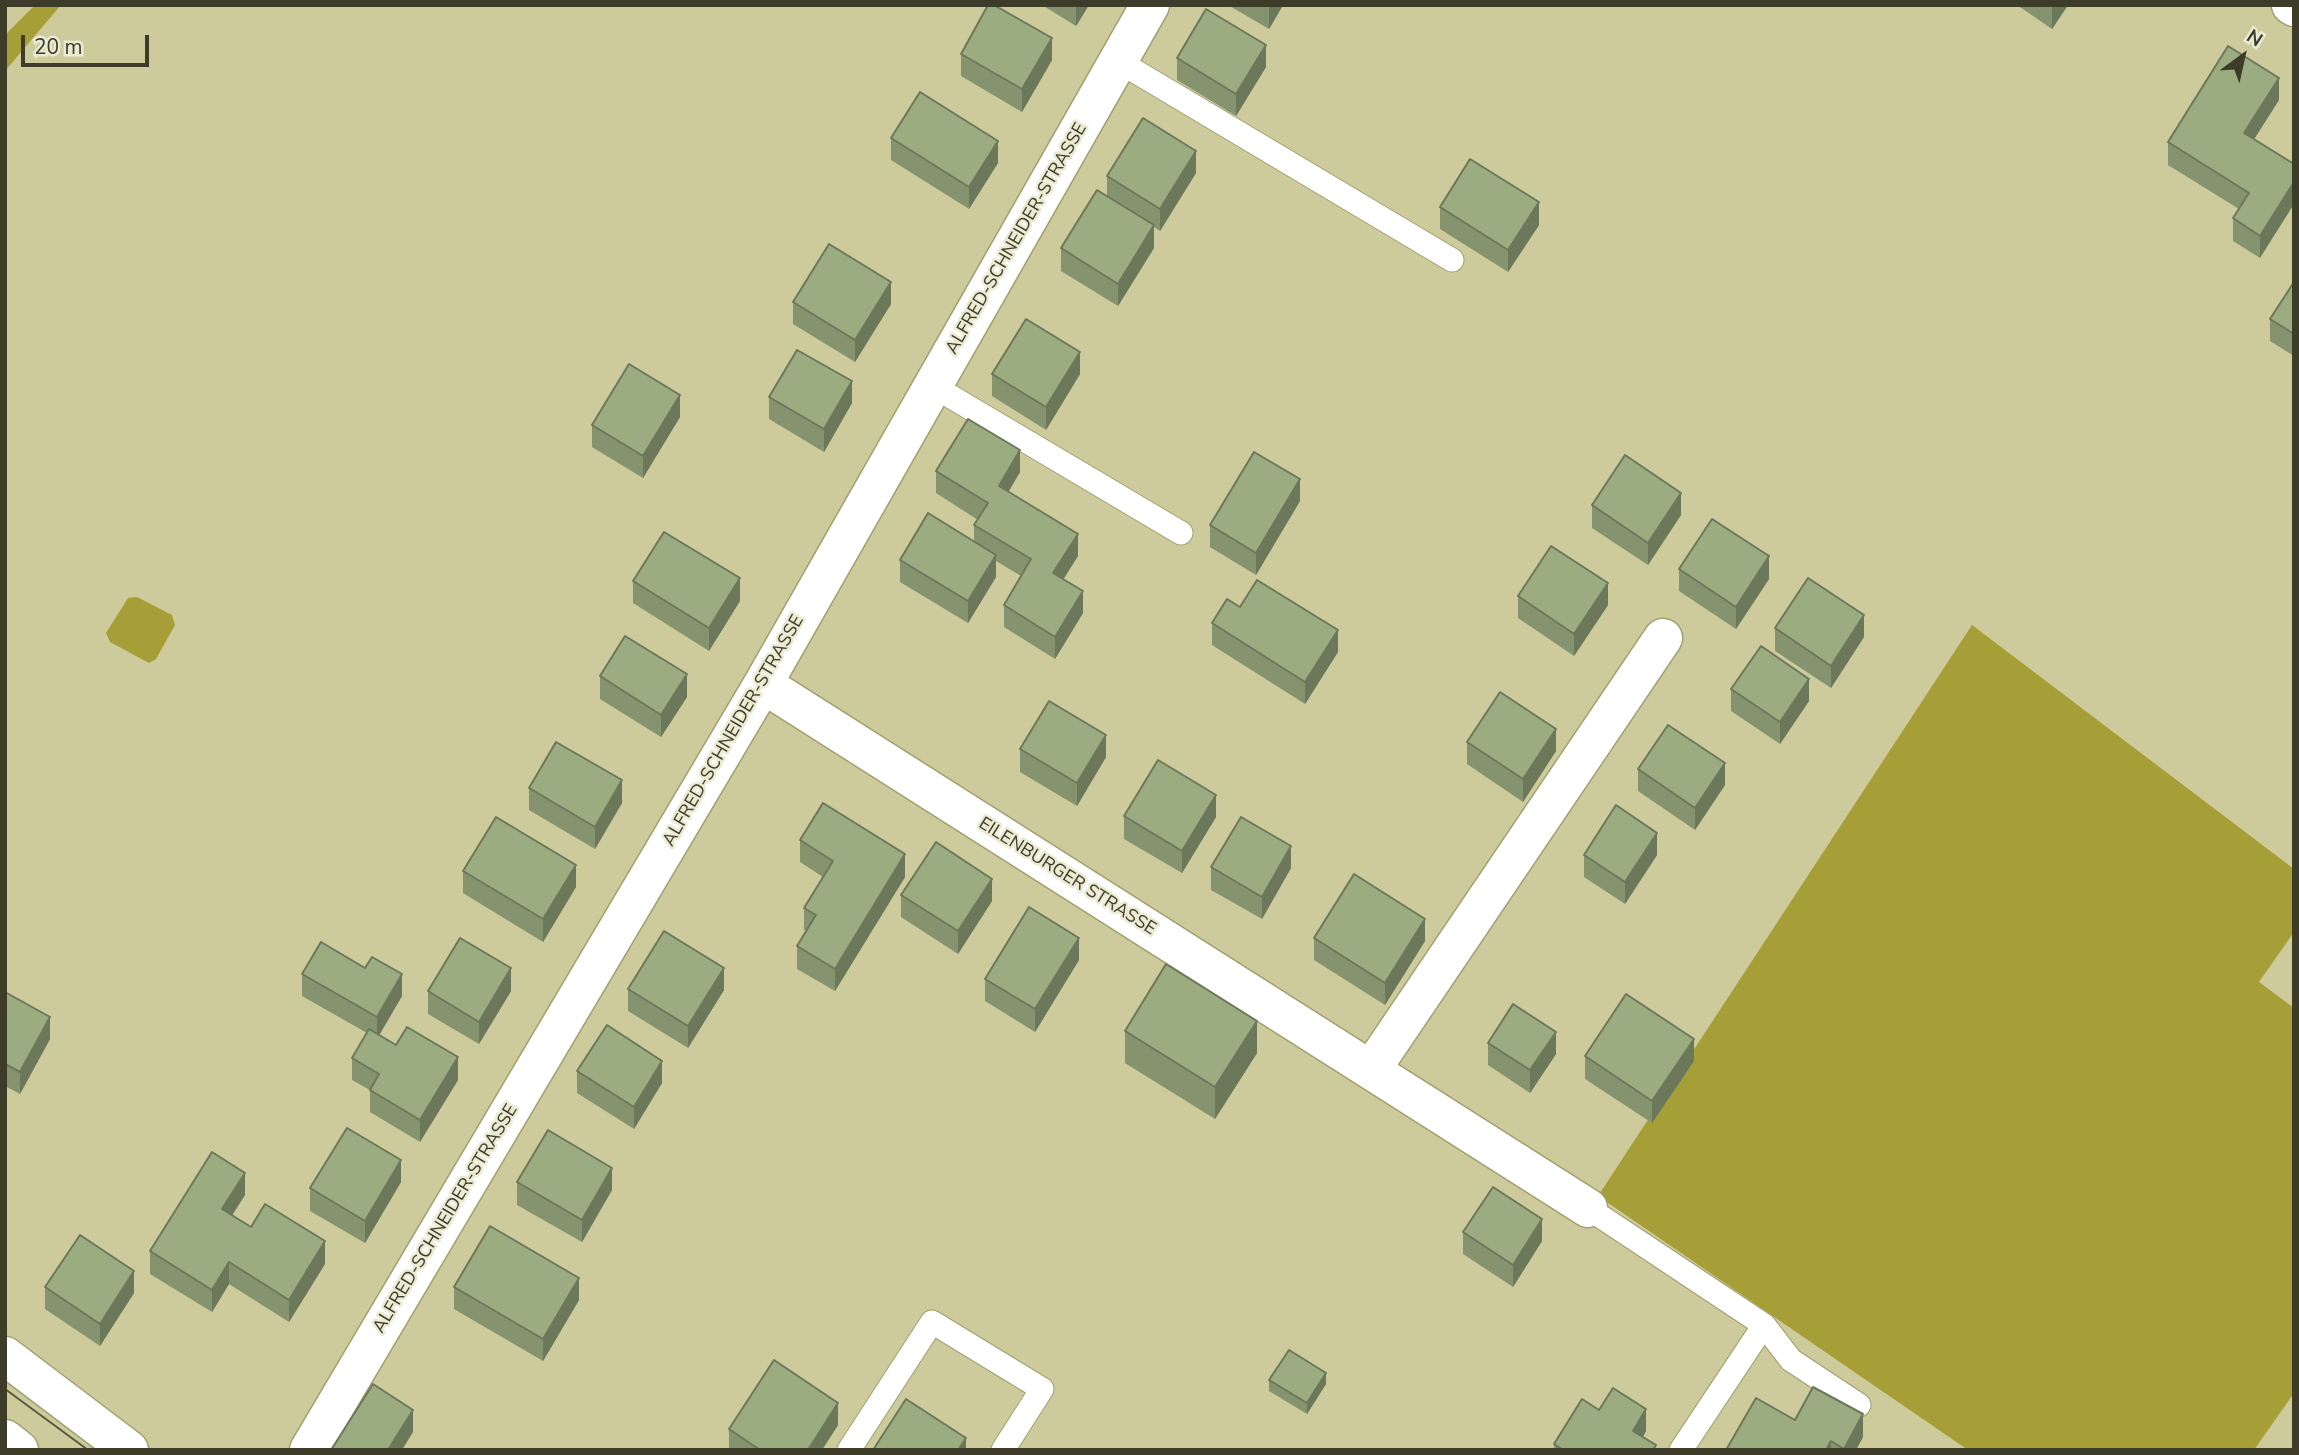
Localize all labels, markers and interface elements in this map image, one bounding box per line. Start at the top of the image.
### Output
scale bar [24,21,152,65]
north arrow [2208,21,2278,91]
text: N [2241,24,2267,53]
text: 20 m [34,33,83,61]
street label: ALFRED-SCHNEIDER-STRASSE [942,120,1092,358]
street label: ALFRED-SCHNEIDER-STRASSE [659,612,809,850]
street label: EILENBURGER STRASSE [974,813,1160,941]
street label: ALFRED-SCHNEIDER-STRASSE [369,1101,523,1337]

